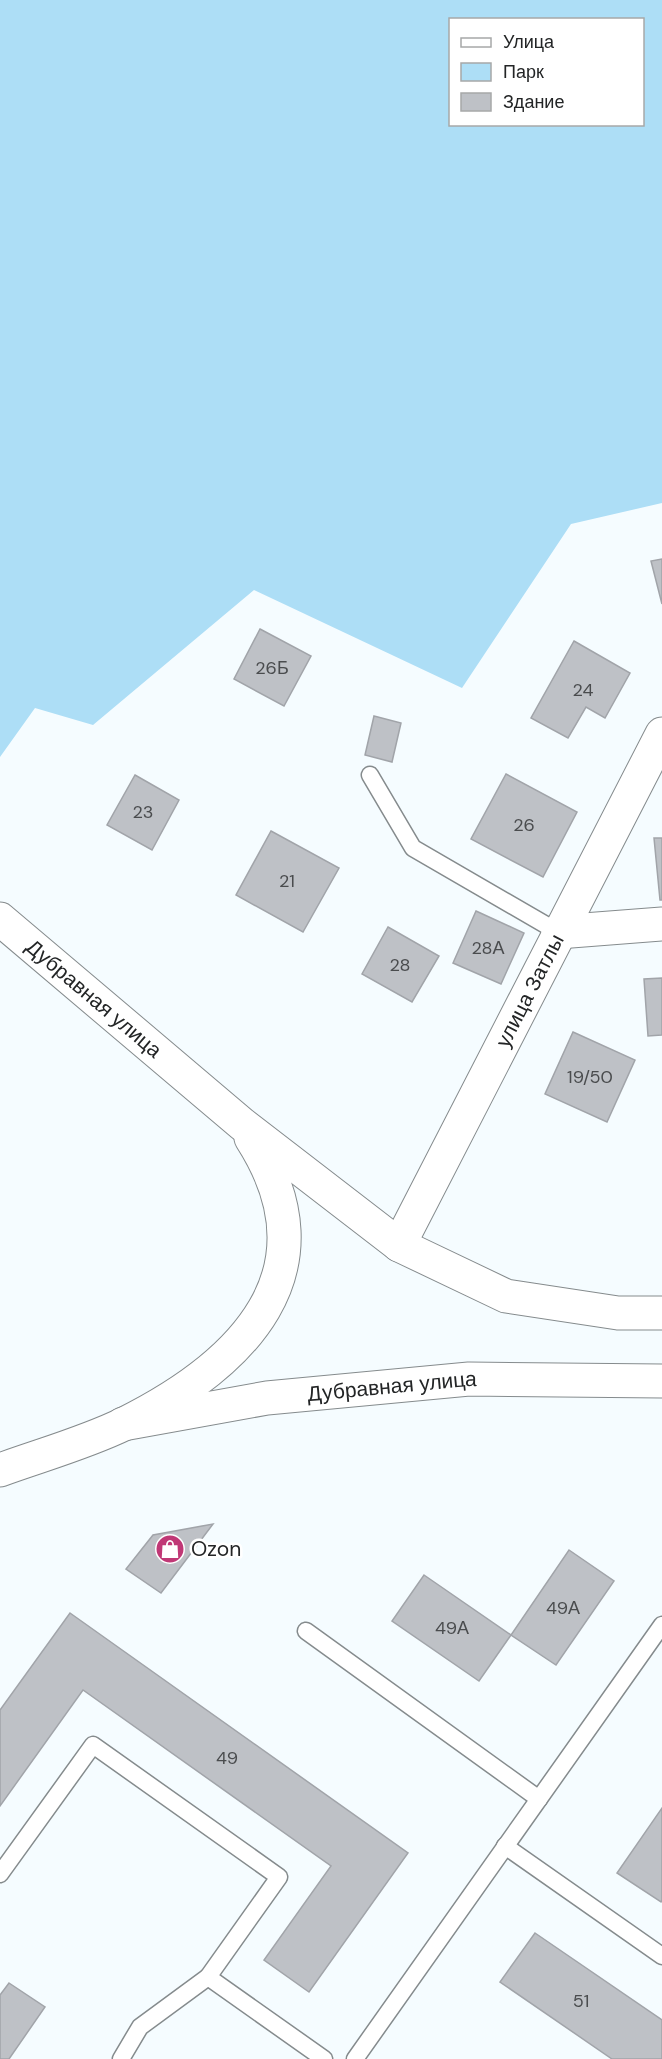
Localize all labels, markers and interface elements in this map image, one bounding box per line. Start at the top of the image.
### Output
legend [449,18,644,126]
text: Улица [503,30,555,54]
text: Парк [503,60,544,84]
text: Здание [503,90,564,114]
house number: 26Б [255,656,289,680]
house number: 24 [573,678,594,702]
house number: 23 [132,800,154,824]
house number: 26 [513,813,535,837]
house number: 21 [279,869,295,893]
street label: улица Затлы [489,929,571,1052]
street label: Дубравная улица [20,933,168,1064]
house number: 28А [471,936,505,960]
house number: 28 [389,953,411,977]
house number: 19/50 [567,1065,613,1089]
street label: Дубравная улица [306,1365,477,1408]
shop icon: Ozon [154,1533,186,1565]
place label: Ozon [191,1535,241,1563]
house number: 49А [546,1596,580,1620]
house number: 49А [435,1616,469,1640]
house number: 49 [216,1746,238,1770]
house number: 51 [573,1989,589,2013]

